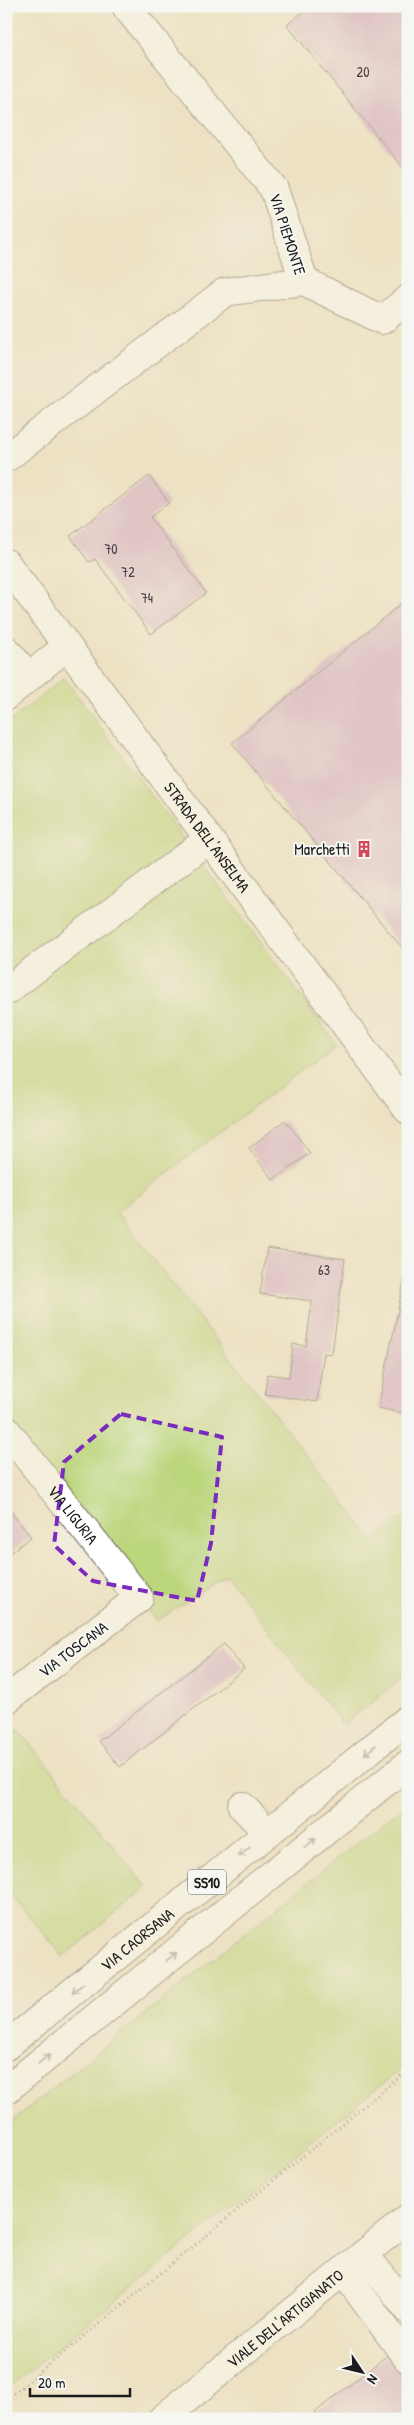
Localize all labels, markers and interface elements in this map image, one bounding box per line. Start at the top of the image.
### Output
house number: 20 [357,62,369,81]
street label: VIA PIEMONTE [265,191,311,277]
house number: 70 [104,539,118,558]
house number: 72 [121,562,135,581]
house number: 74 [141,588,153,607]
street label: STRADA DELL'ANSELMA [159,777,256,897]
place label: Marchetti [294,838,350,860]
building icon: Marchetti [354,839,374,859]
house number: 63 [318,1260,330,1279]
street label: VIA LIGURIA [43,1481,103,1549]
street label: VIA TOSCANA [34,1616,112,1682]
one-way arrow [364,1744,377,1755]
one-way arrow [303,1838,316,1849]
one-way arrow [238,1847,251,1858]
road number: SS10 [188,1870,226,1894]
street label: VIA CAORSANA [96,1903,179,1976]
one-way arrow [164,1952,177,1963]
one-way arrow [71,1983,84,1994]
one-way arrow [37,2054,50,2065]
street label: VIALE DELL'ARTIGIANATO [222,2264,348,2373]
north arrow [336,2348,386,2398]
scale bar [30,2365,130,2397]
text: N [363,2371,383,2389]
text: 20 m [38,2372,65,2393]

